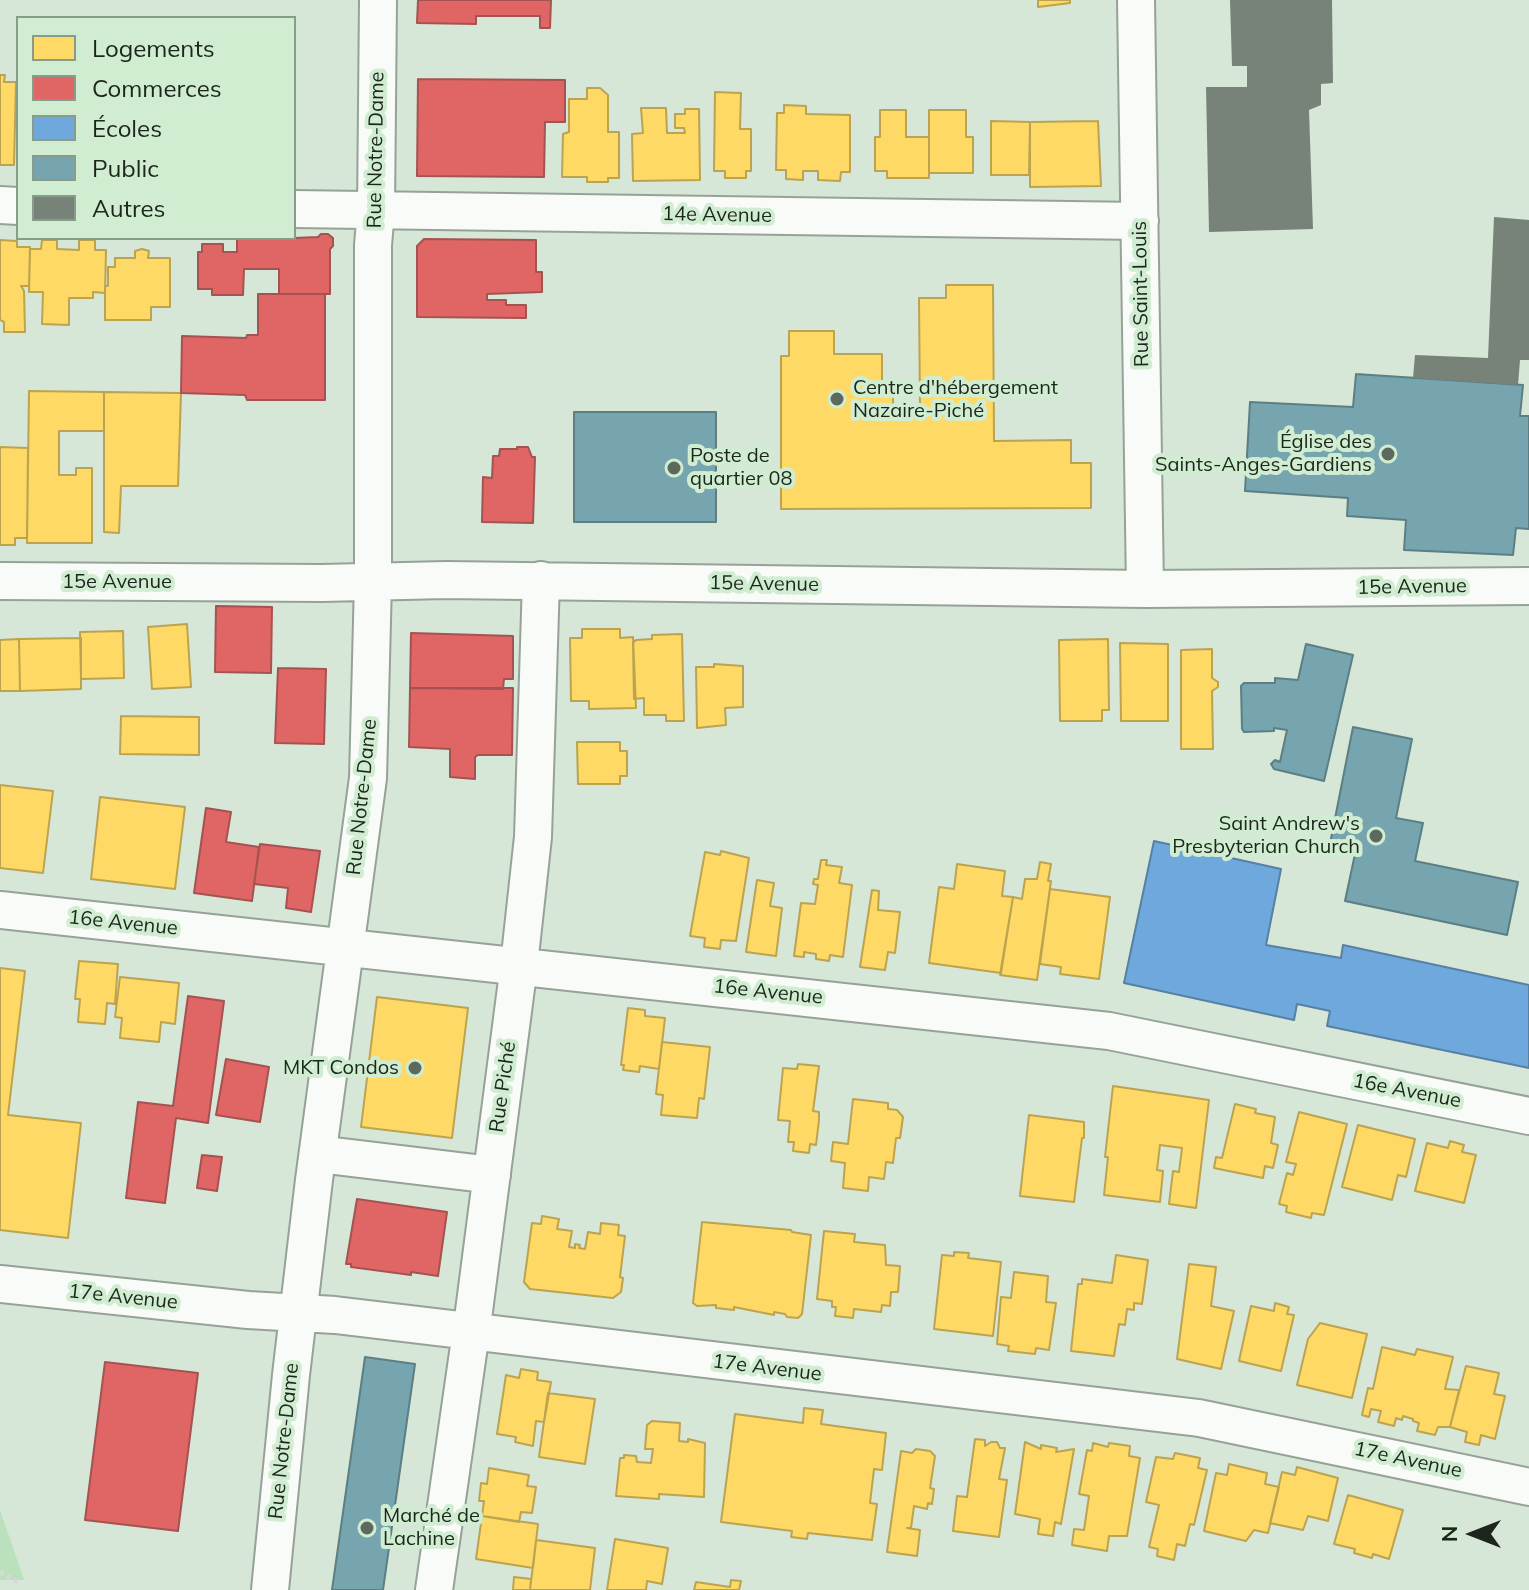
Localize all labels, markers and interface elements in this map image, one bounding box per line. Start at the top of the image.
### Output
legend [16,16,296,240]
text: Logements [92,33,215,63]
street label: Rue Notre-Dame [363,71,389,229]
text: Commerces [92,73,222,103]
text: Écoles [92,113,162,143]
text: Public [92,153,159,183]
text: Autres [92,193,165,223]
street label: 14e Avenue [662,202,772,228]
street label: Rue Saint-Louis [1128,221,1154,367]
place label: Centre d'hébergement Nazaire-Piché [853,376,1058,423]
marker: Centre d'hébergement Nazaire-Piché [828,390,846,408]
place label: Église des Saints-Anges-Gardiens [1155,430,1372,477]
place label: Poste de quartier 08 [690,444,792,491]
marker: Église des Saints-Anges-Gardiens [1379,445,1397,463]
marker: Poste de quartier 08 [665,459,683,477]
street label: 15e Avenue [62,570,172,594]
street label: 15e Avenue [709,571,819,597]
street label: 15e Avenue [1357,574,1467,600]
street label: Rue Notre-Dame [342,718,382,876]
place label: Saint Andrew's Presbyterian Church [1172,812,1360,859]
marker: Saint Andrew's Presbyterian Church [1367,827,1385,845]
street label: 16e Avenue [67,905,179,941]
street label: 16e Avenue [712,974,824,1010]
street label: Rue Piché [485,1040,521,1134]
place label: MKT Condos [283,1056,399,1080]
marker: MKT Condos [406,1059,424,1077]
street label: 16e Avenue [1351,1069,1463,1113]
street label: 17e Avenue [67,1279,179,1315]
street label: 17e Avenue [711,1349,823,1387]
street label: Rue Notre-Dame [264,1362,304,1520]
street label: 17e Avenue [1352,1437,1464,1483]
north arrow [1433,1494,1513,1574]
place label: Marché de Lachine [383,1504,480,1551]
marker: Marché de Lachine [358,1519,376,1537]
text: N [1435,1526,1463,1542]

